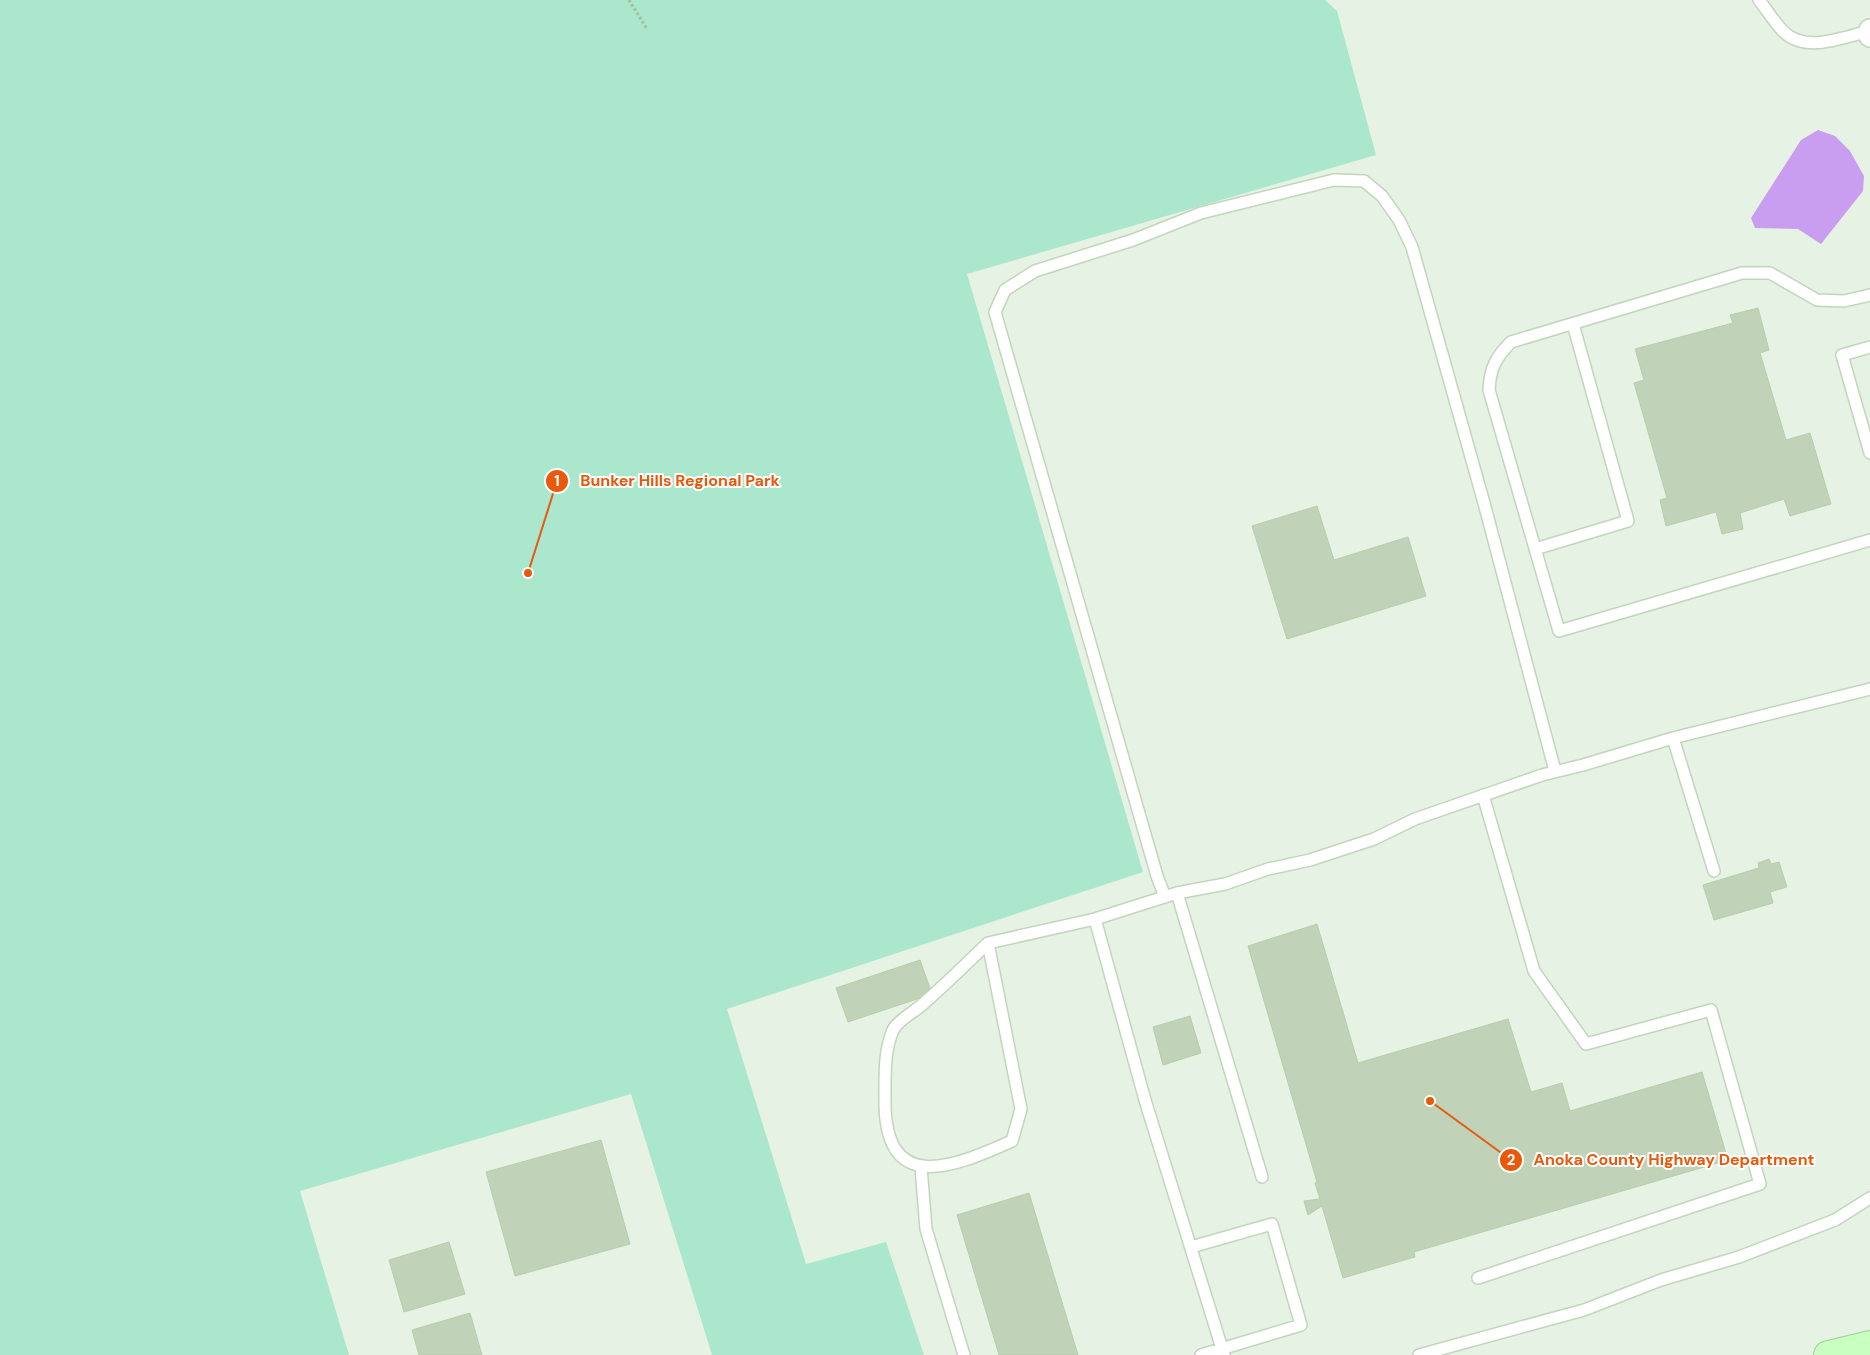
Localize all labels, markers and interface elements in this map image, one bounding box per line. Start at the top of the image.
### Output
callout: Bunker Hills Regional Park [545,465,789,496]
text: Bunker Hills Regional Park [580,470,781,491]
text: 1 [554,471,560,491]
callout: Anoka County Highway Department [1499,1144,1824,1175]
text: Anoka County Highway Department [1534,1149,1815,1170]
text: 2 [1507,1150,1516,1170]

